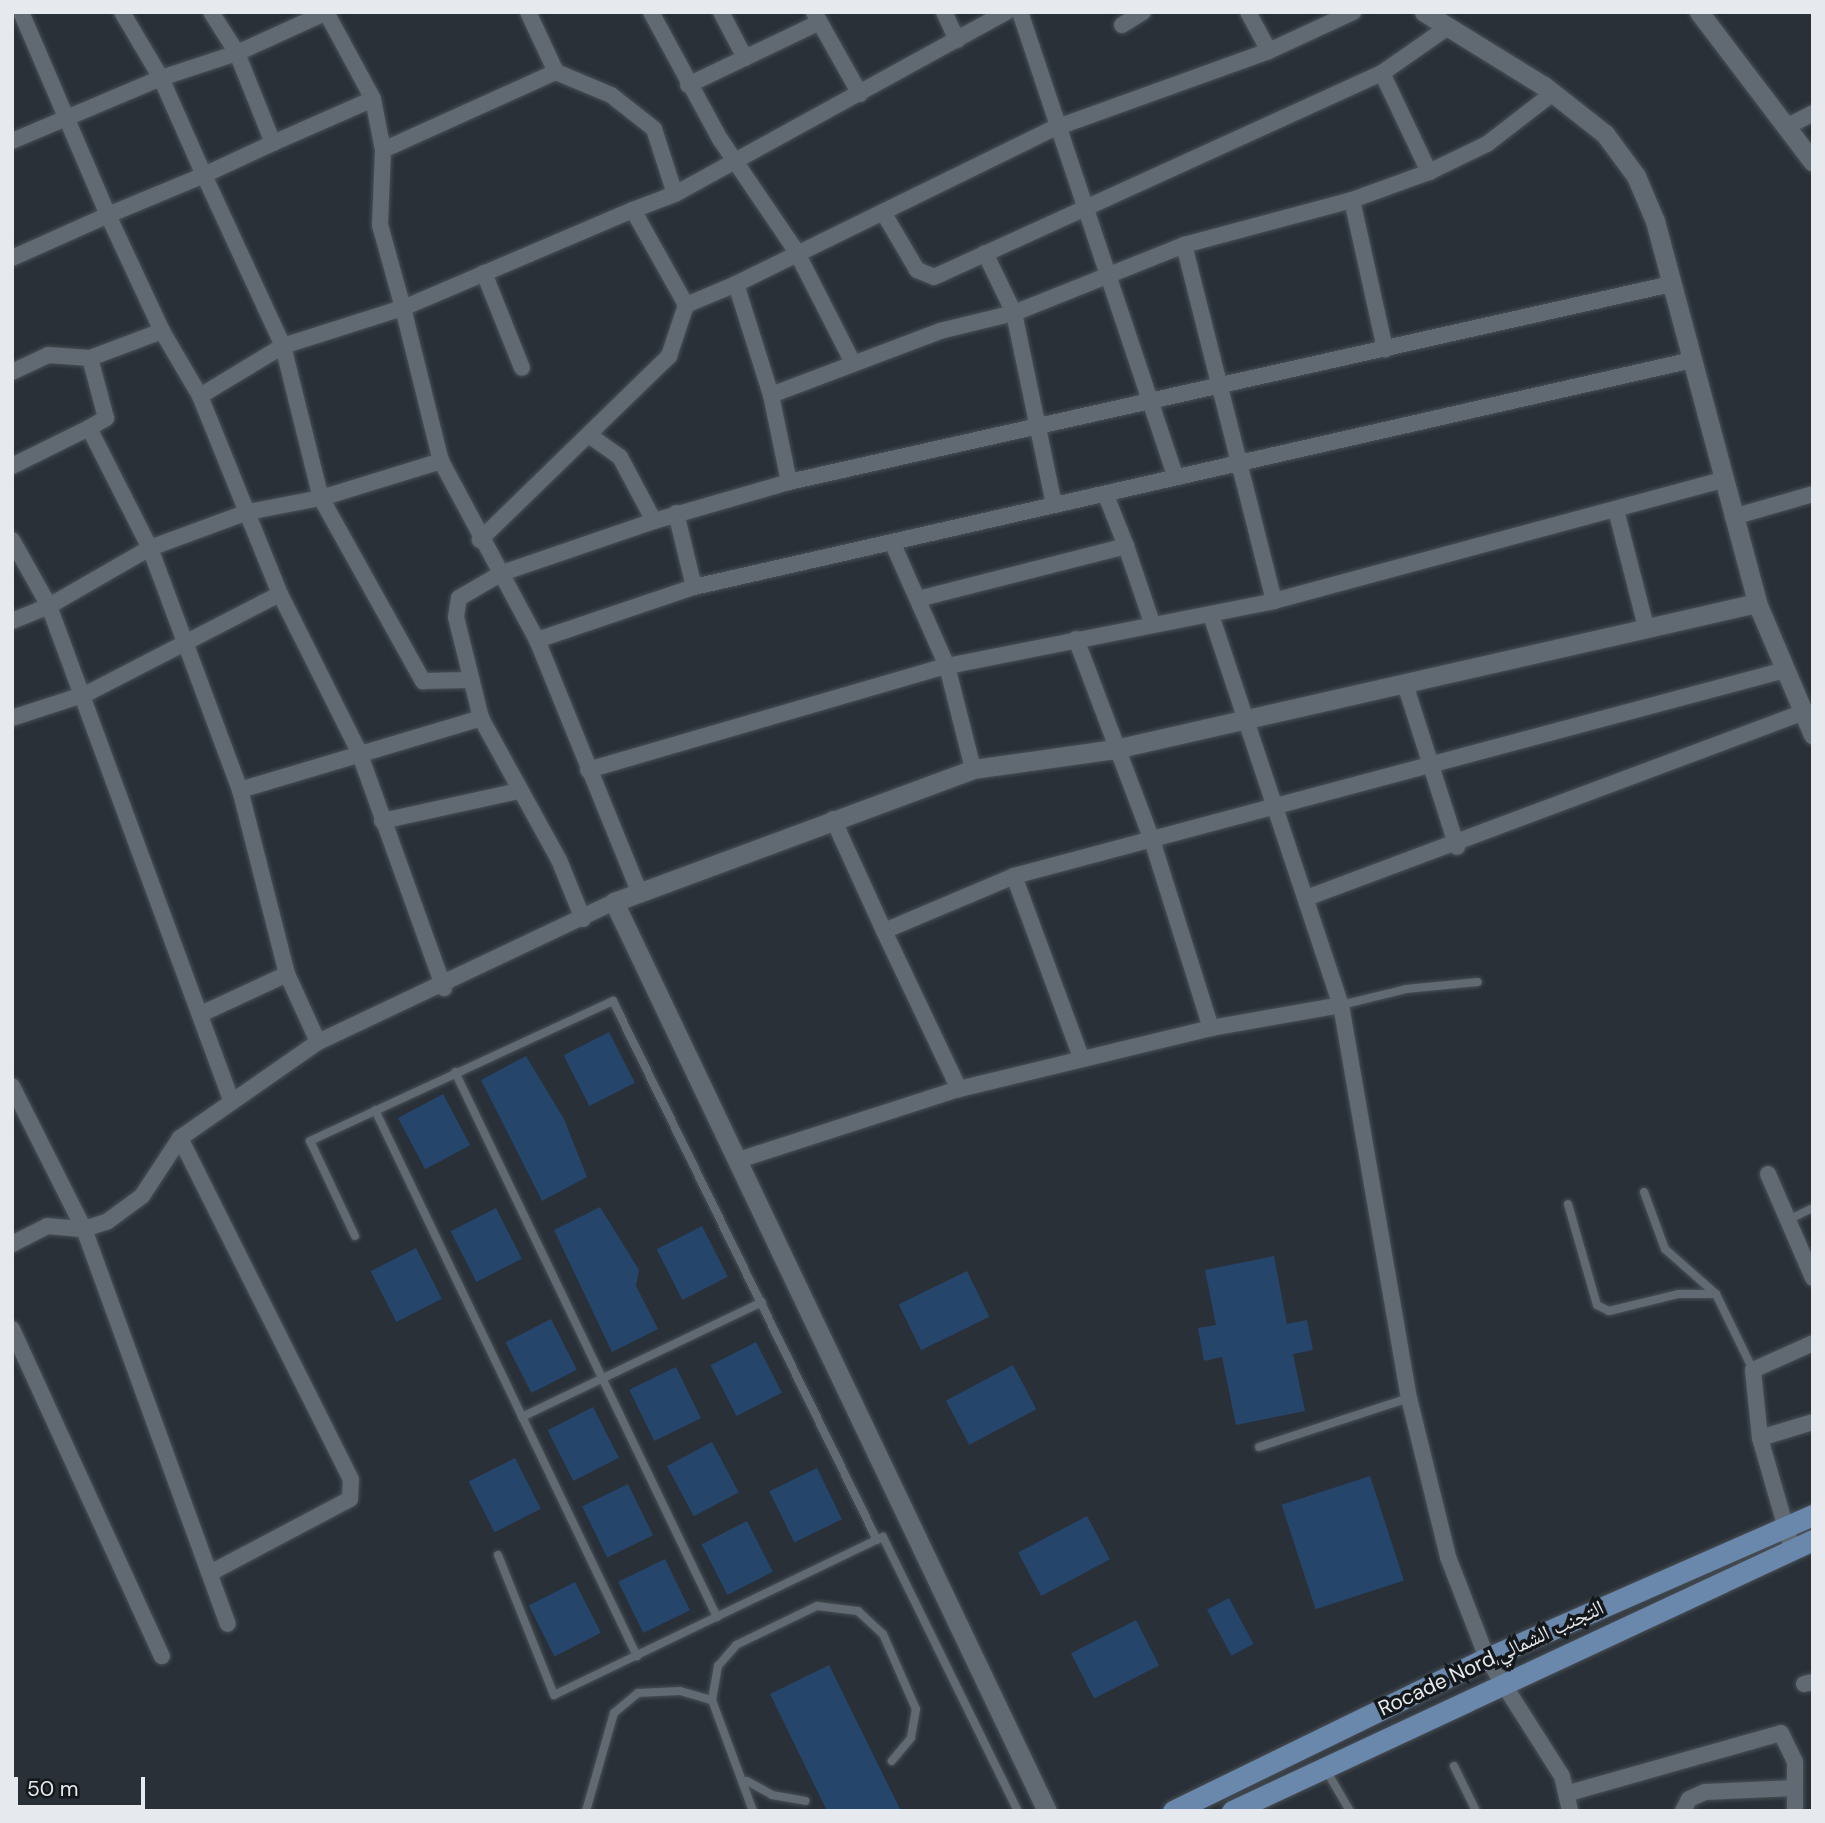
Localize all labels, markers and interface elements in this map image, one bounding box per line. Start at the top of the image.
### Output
street label: Rocade Nord,التجنب الشمالي [1374,1595,1608,1721]
scale bar [18,1764,149,1808]
text: 50 m [27,1775,78,1803]

